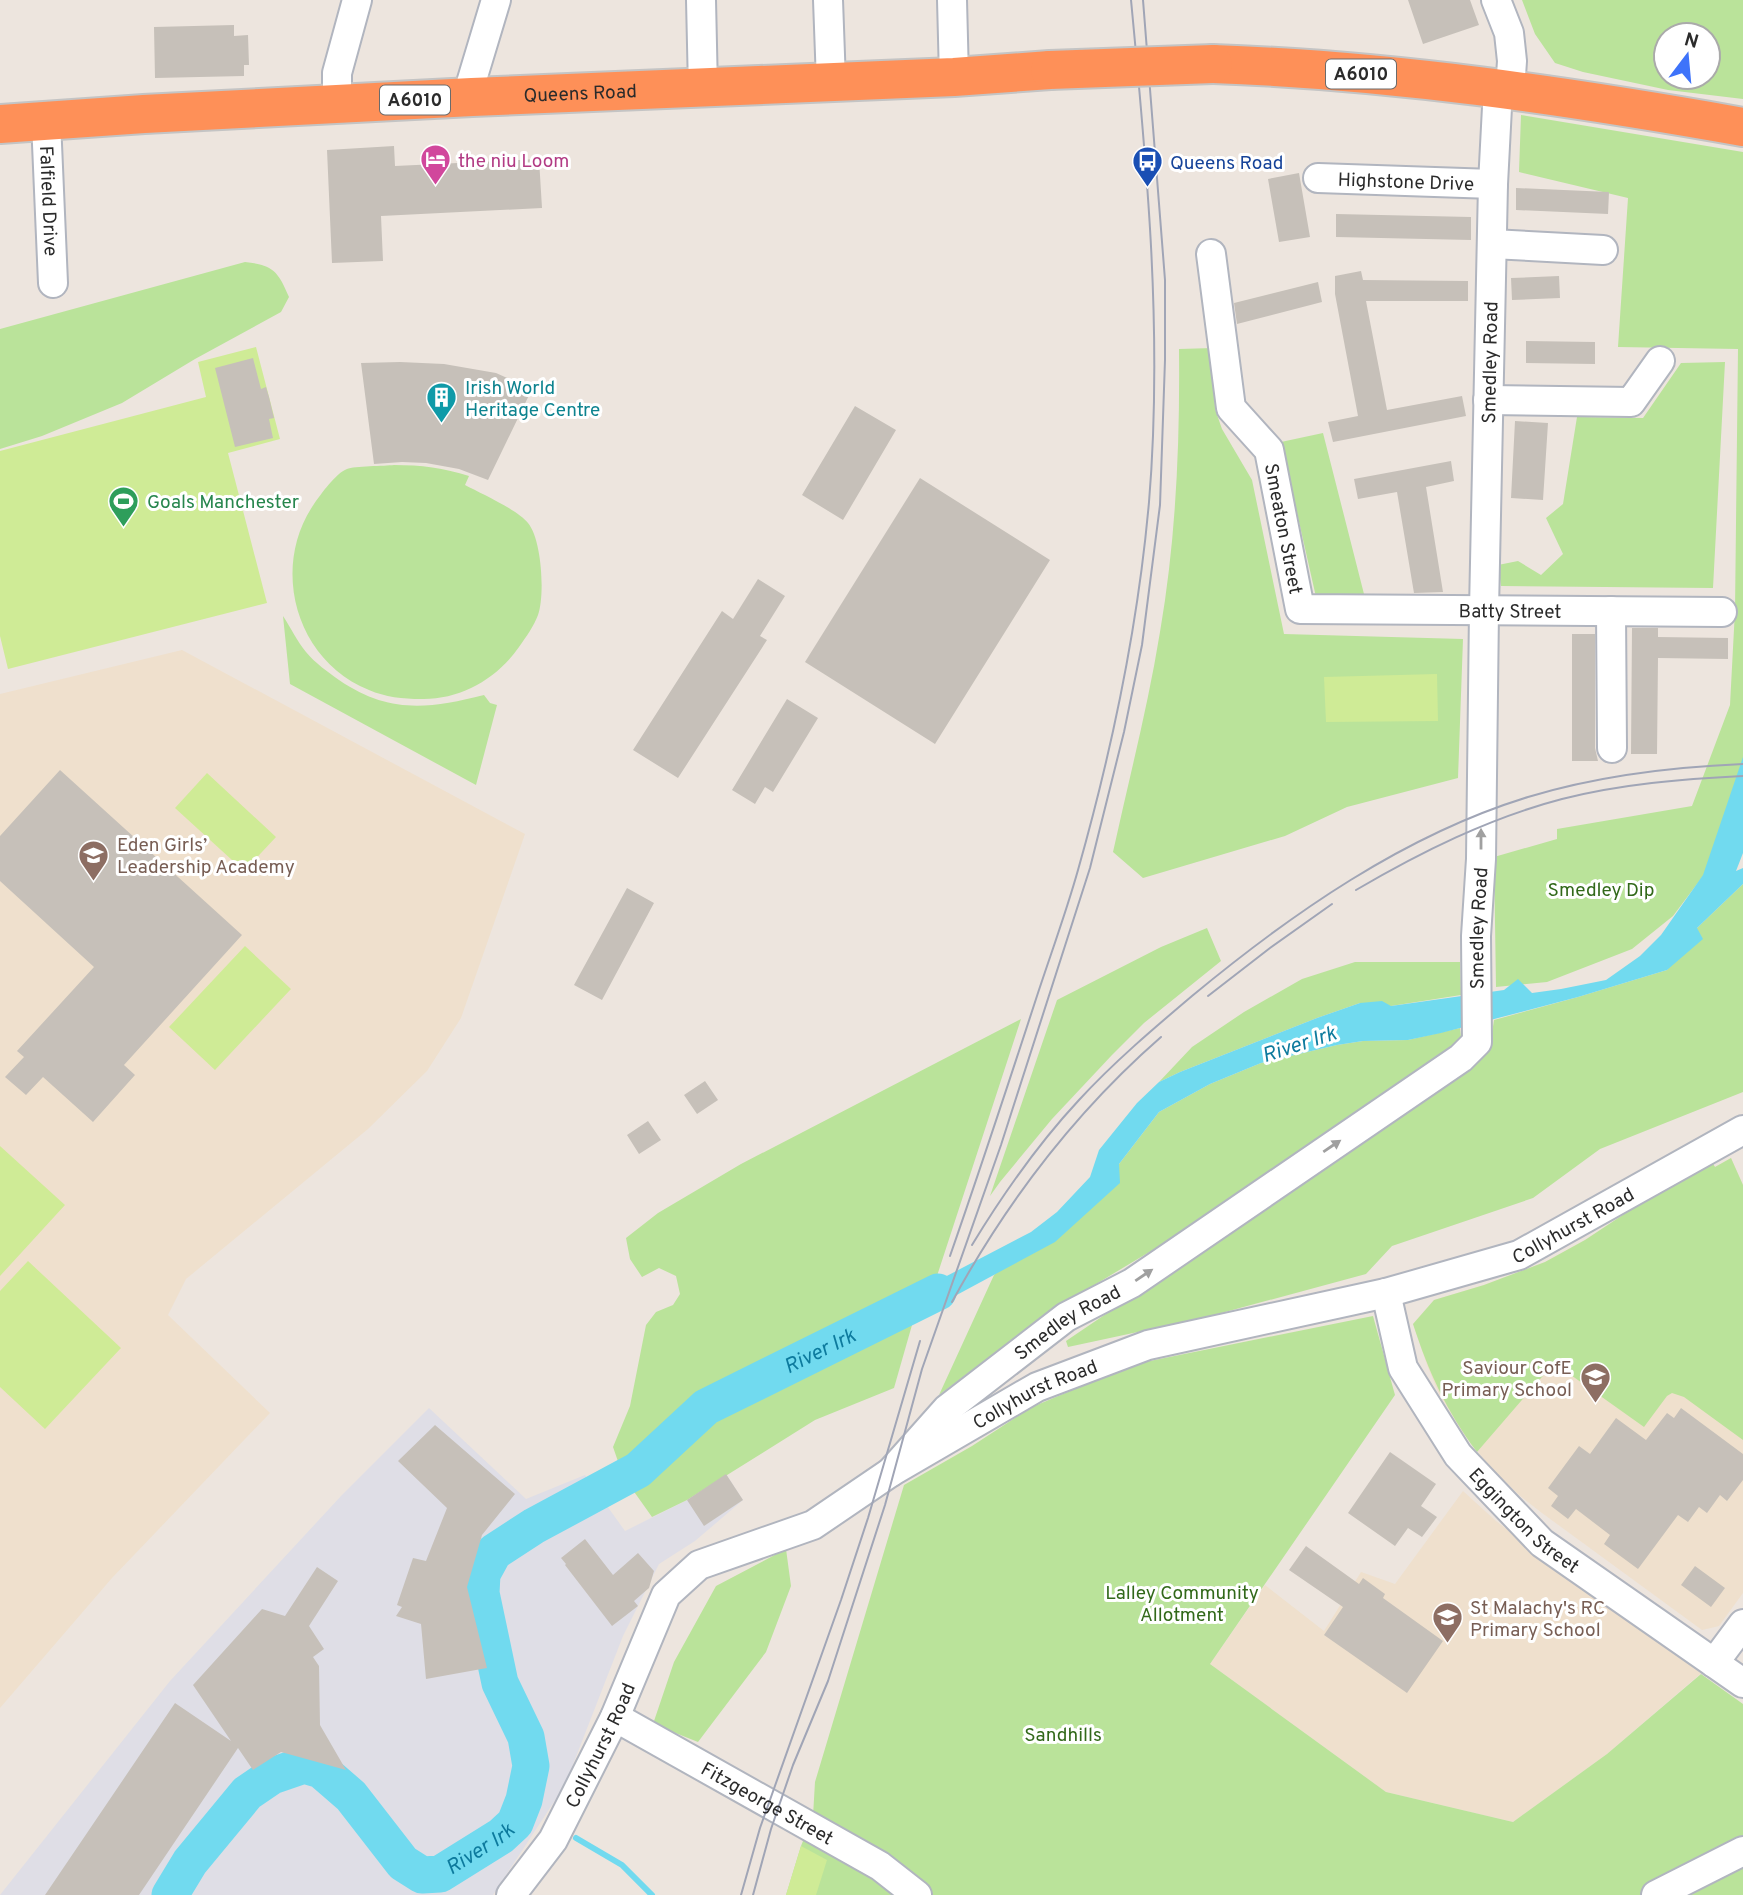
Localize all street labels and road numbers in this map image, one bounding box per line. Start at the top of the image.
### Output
road number: A6010 [1326,60,1396,88]
street label: Queens Road [523,80,637,109]
road number: A6010 [380,86,450,114]
street label: Falfield Drive [33,145,62,257]
street label: Highstone Drive [1337,169,1475,197]
street label: Smedley Road [1478,301,1505,424]
street label: Smeaton Street [1258,462,1307,596]
street label: Batty Street [1458,600,1562,625]
street label: Smedley Road [1466,866,1494,989]
street label: Collyhurst Road [1510,1183,1639,1270]
street label: Smedley Road [1010,1281,1125,1367]
street label: Collyhurst Road [969,1355,1101,1436]
street label: Eggington Street [1463,1464,1583,1579]
street label: Collyhurst Road [561,1680,642,1813]
street label: Fitzgeorge Street [696,1758,837,1851]

